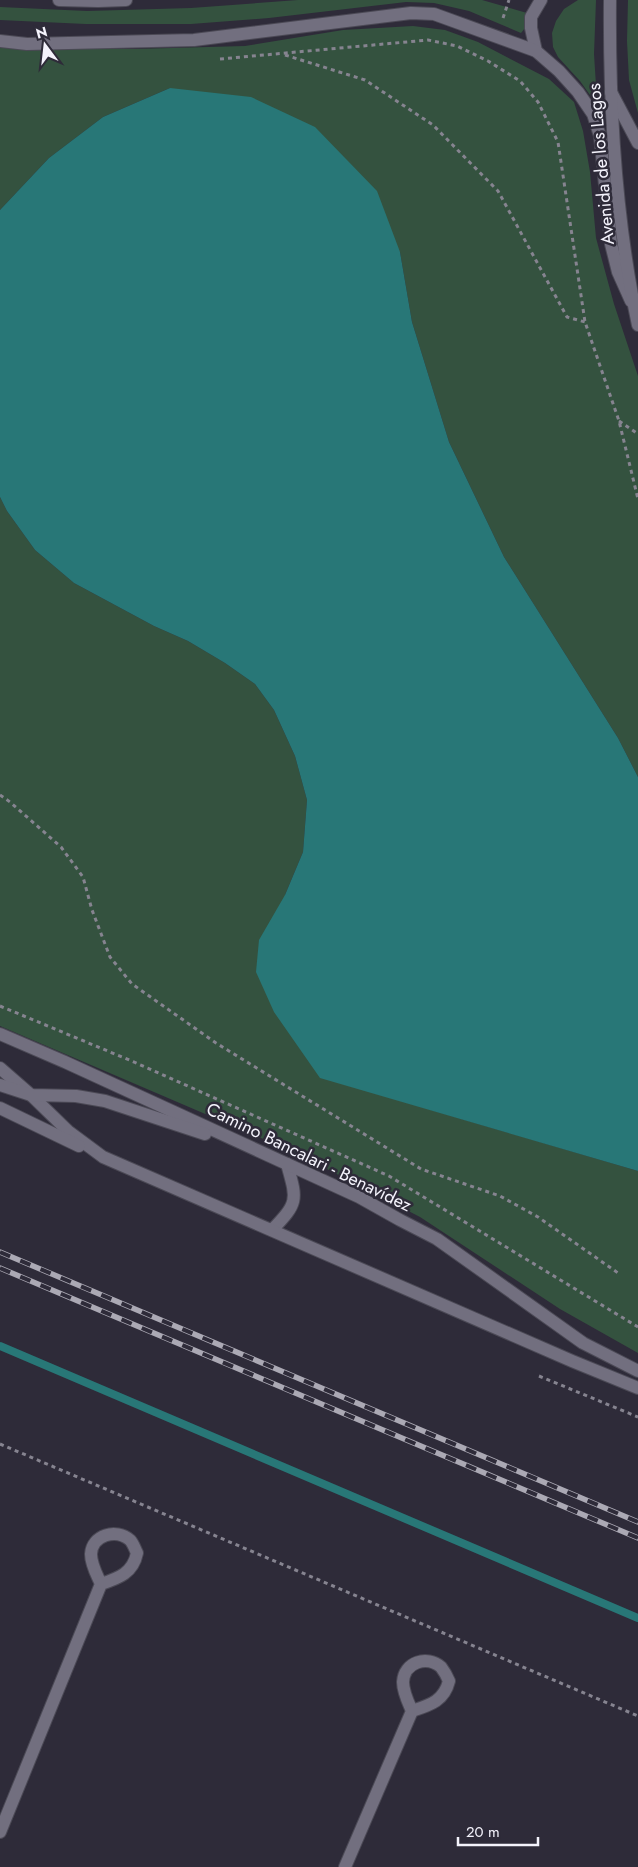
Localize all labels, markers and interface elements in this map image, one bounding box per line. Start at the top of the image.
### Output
north arrow [20,20,70,70]
text: N [34,21,50,44]
street label: Avenida de los Lagos [581,82,621,246]
street label: Camino Bancalari - Benavídez [202,1096,417,1218]
scale bar [458,1814,538,1846]
text: 20 m [466,1821,500,1843]

